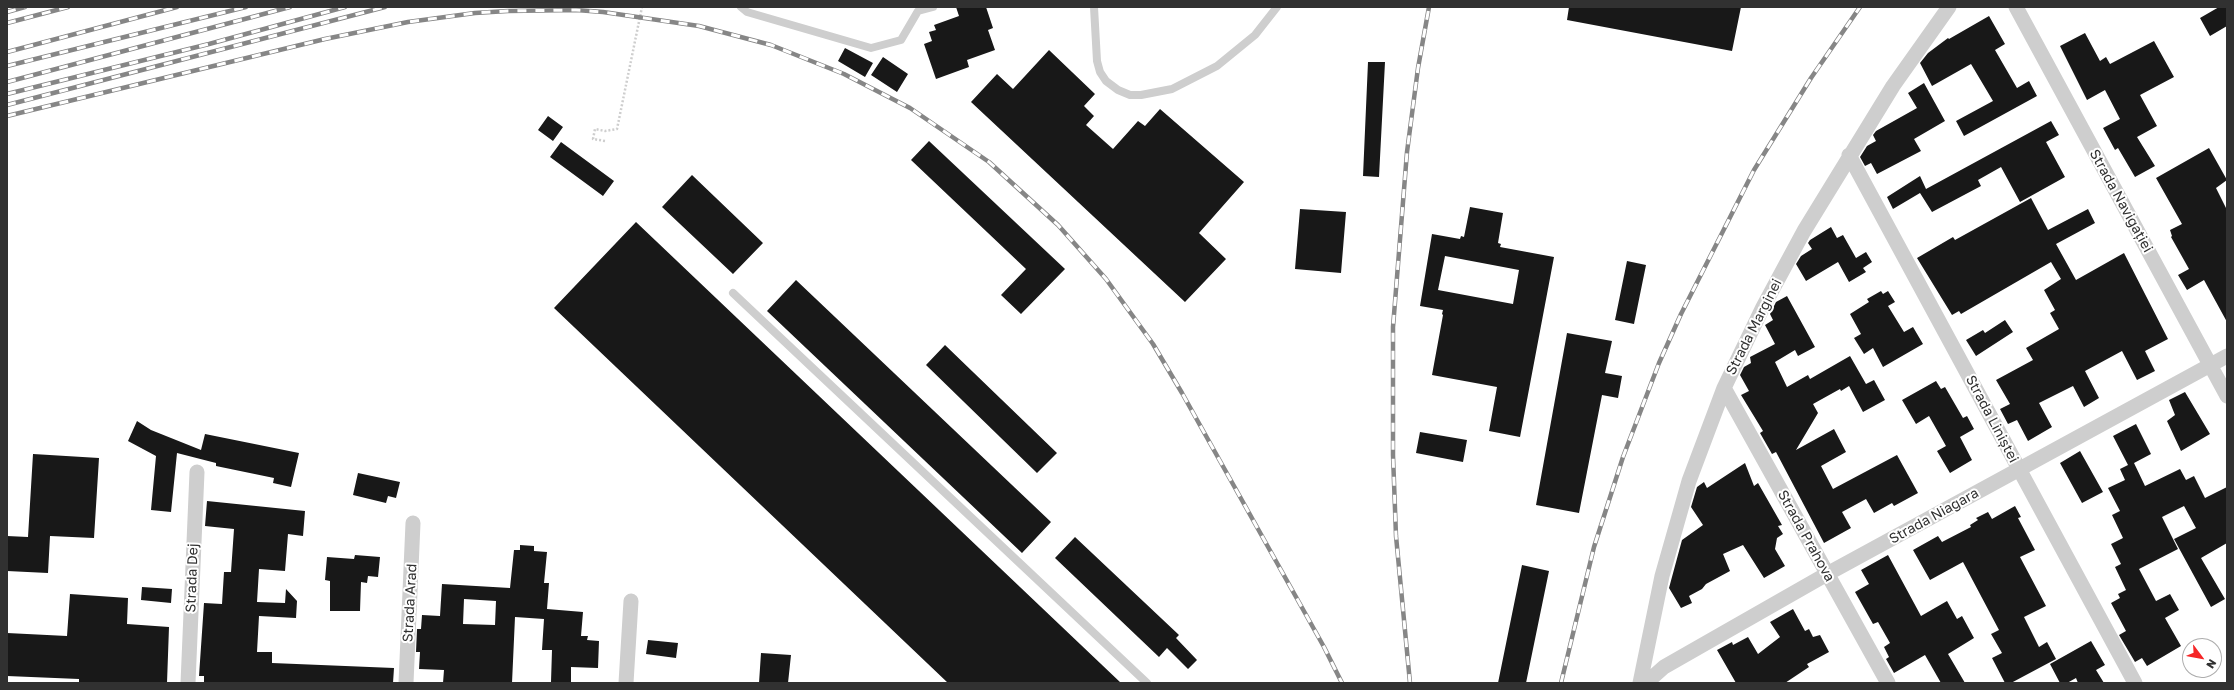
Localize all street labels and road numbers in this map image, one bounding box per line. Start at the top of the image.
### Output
street label: Strada Navigației [2086,147,2156,255]
street label: Strada Marginei [1723,276,1785,378]
street label: Strada Liniștei [1962,372,2022,466]
street label: Strada Niagara [1886,485,1982,547]
street label: Strada Prahova [1774,487,1838,585]
street label: Strada Dej [182,543,202,613]
street label: Strada Arad [400,563,420,643]

